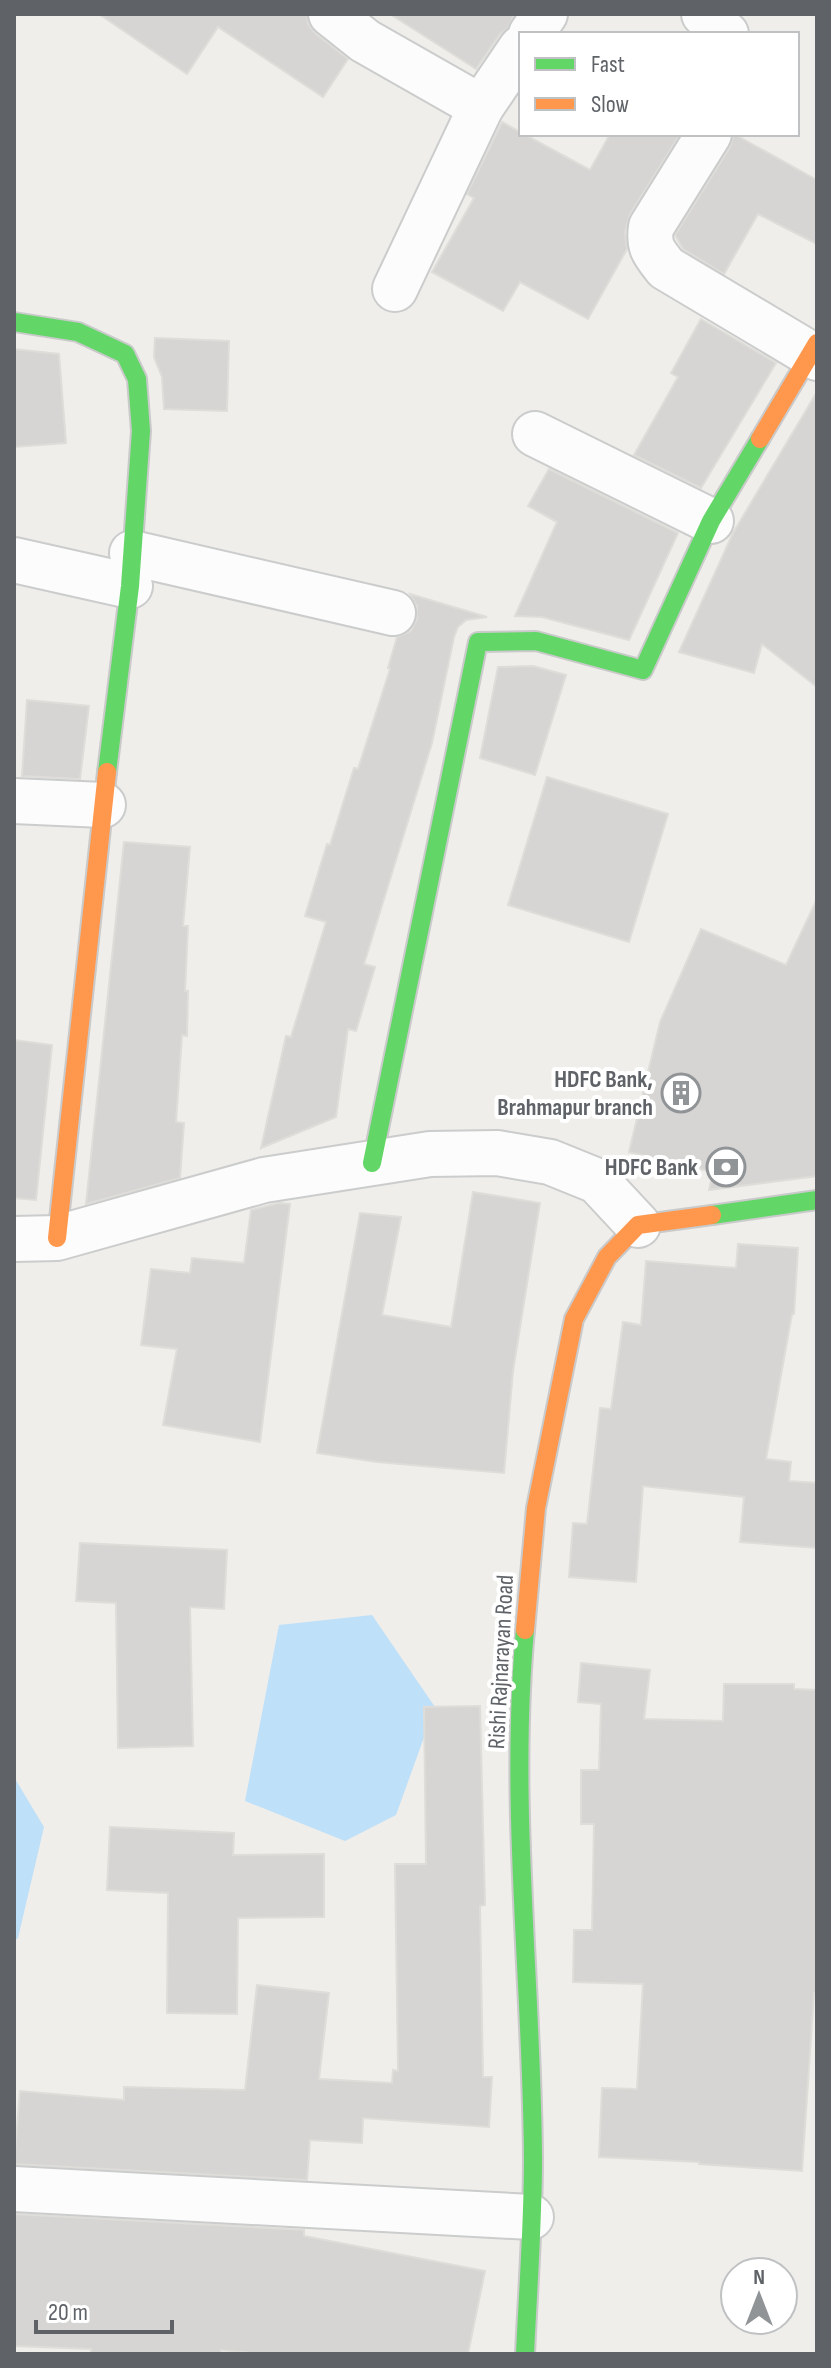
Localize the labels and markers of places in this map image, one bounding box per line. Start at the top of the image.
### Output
place label: HDFC Bank, Brahmapur branch [497,1065,653,1122]
building icon: HDFC Bank, Brahmapur branch [660,1072,702,1114]
bank icon: HDFC Bank [705,1146,747,1188]
place label: HDFC Bank [605,1153,698,1182]

